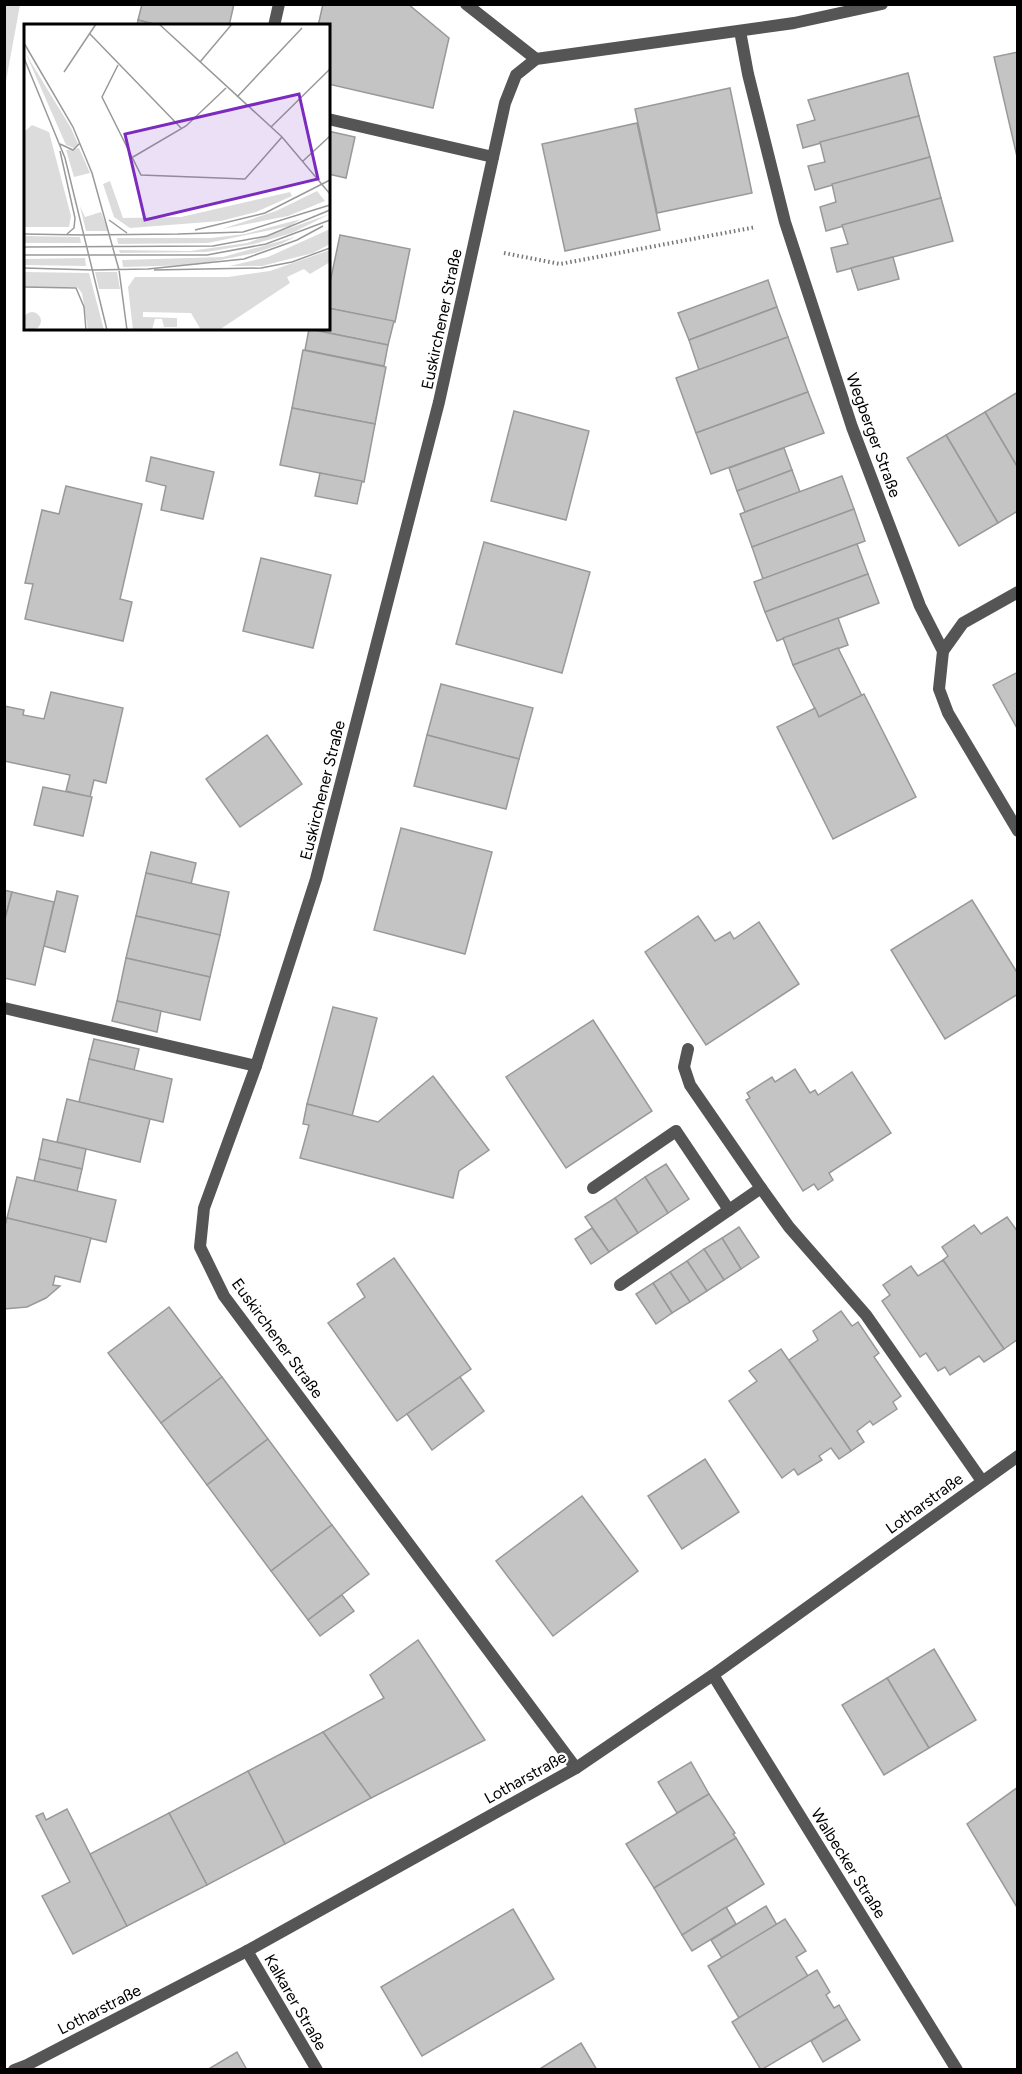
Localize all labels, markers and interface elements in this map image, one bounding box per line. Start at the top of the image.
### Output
inset map [24,24,330,330]
street label: Euskirchener Straße [417,247,466,391]
street label: Wegberger Straße [842,370,905,500]
street label: Euskirchener Straße [296,718,349,862]
street label: Euskirchener Straße [228,1275,328,1402]
street label: Lotharstraße [882,1469,967,1538]
street label: Lotharstraße [481,1747,570,1808]
street label: Walbecker Straße [807,1805,890,1922]
street label: Kalkarer Straße [260,1951,331,2054]
street label: Lotharstraße [54,1980,144,2039]

